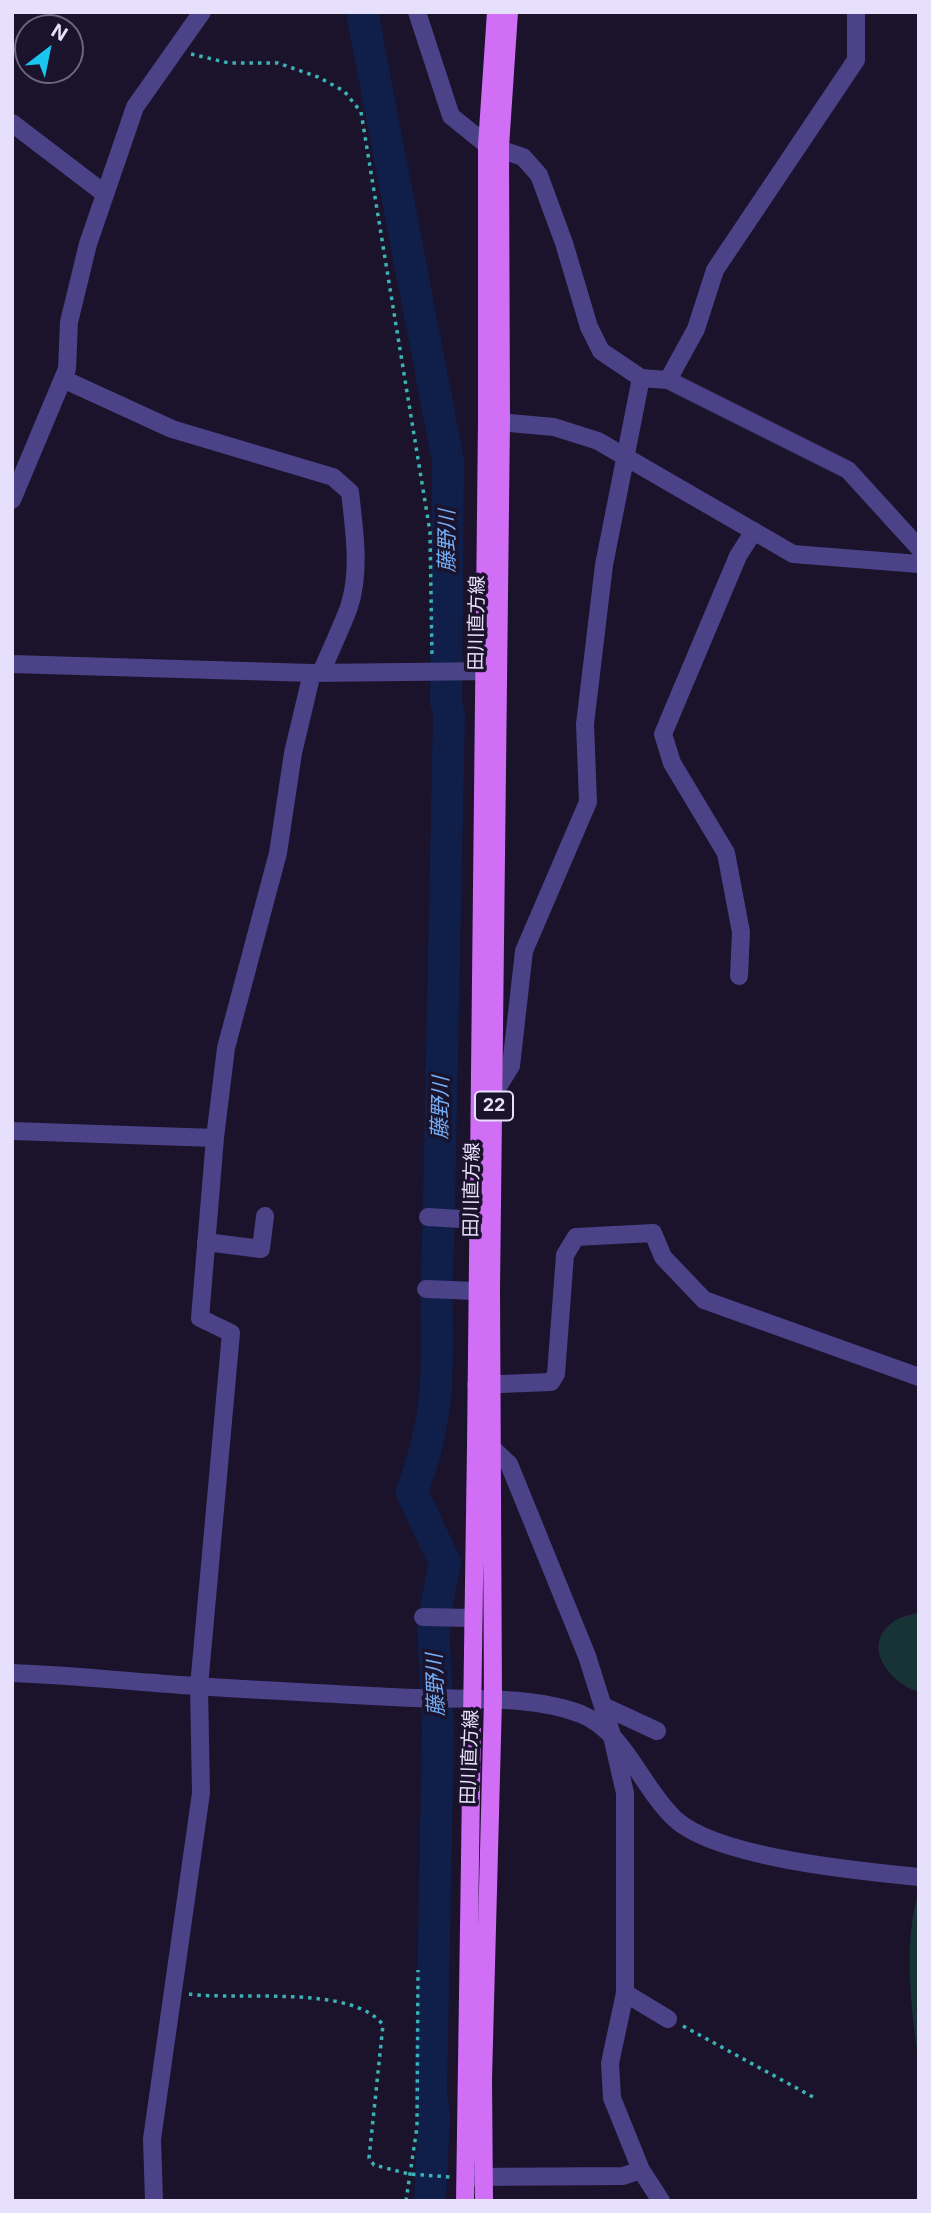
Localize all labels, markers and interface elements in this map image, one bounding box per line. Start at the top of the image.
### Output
north arrow [14,14,84,84]
text: N [47,19,72,46]
water label: 藤野川 [435,510,461,572]
street label: 田川直方線 [465,575,489,671]
water label: 藤野川 [428,1076,454,1140]
road number: 22 [475,1092,513,1120]
street label: 田川直方線 [460,1142,484,1238]
water label: 藤野川 [422,1653,450,1717]
street label: 田川直方線 [457,1709,483,1805]

